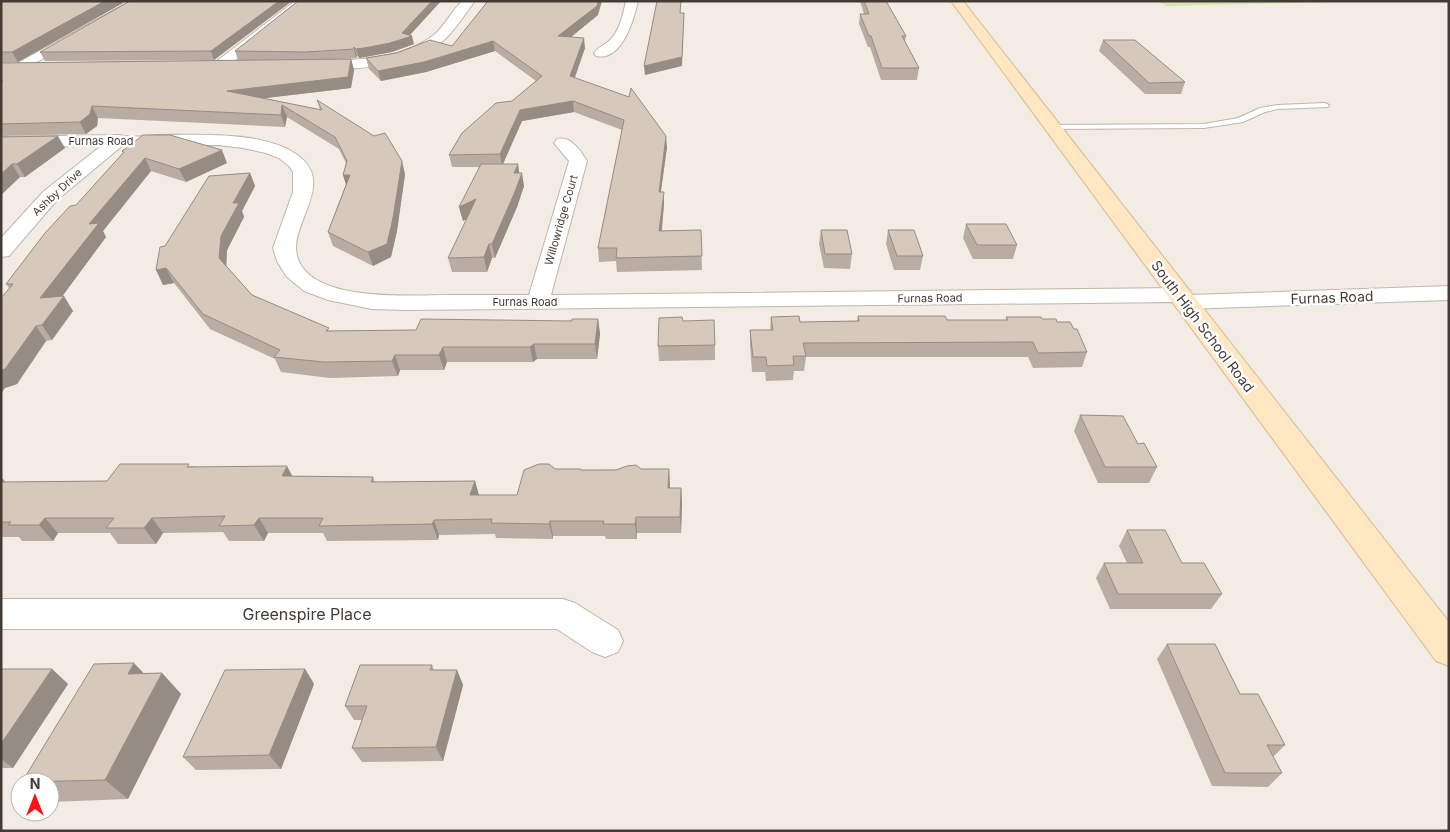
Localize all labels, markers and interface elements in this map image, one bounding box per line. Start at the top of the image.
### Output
street label: Furnas Road [68,134,134,148]
street label: Ashby Drive [29,165,85,219]
street label: Willowridge Court [541,173,581,267]
street label: South High School Road [1148,257,1258,395]
street label: Furnas Road [1290,287,1374,307]
street label: Furnas Road [897,290,963,306]
street label: Furnas Road [492,295,558,309]
street label: Greenspire Place [242,604,372,624]
north arrow [10,772,60,822]
text: N [30,775,40,792]

